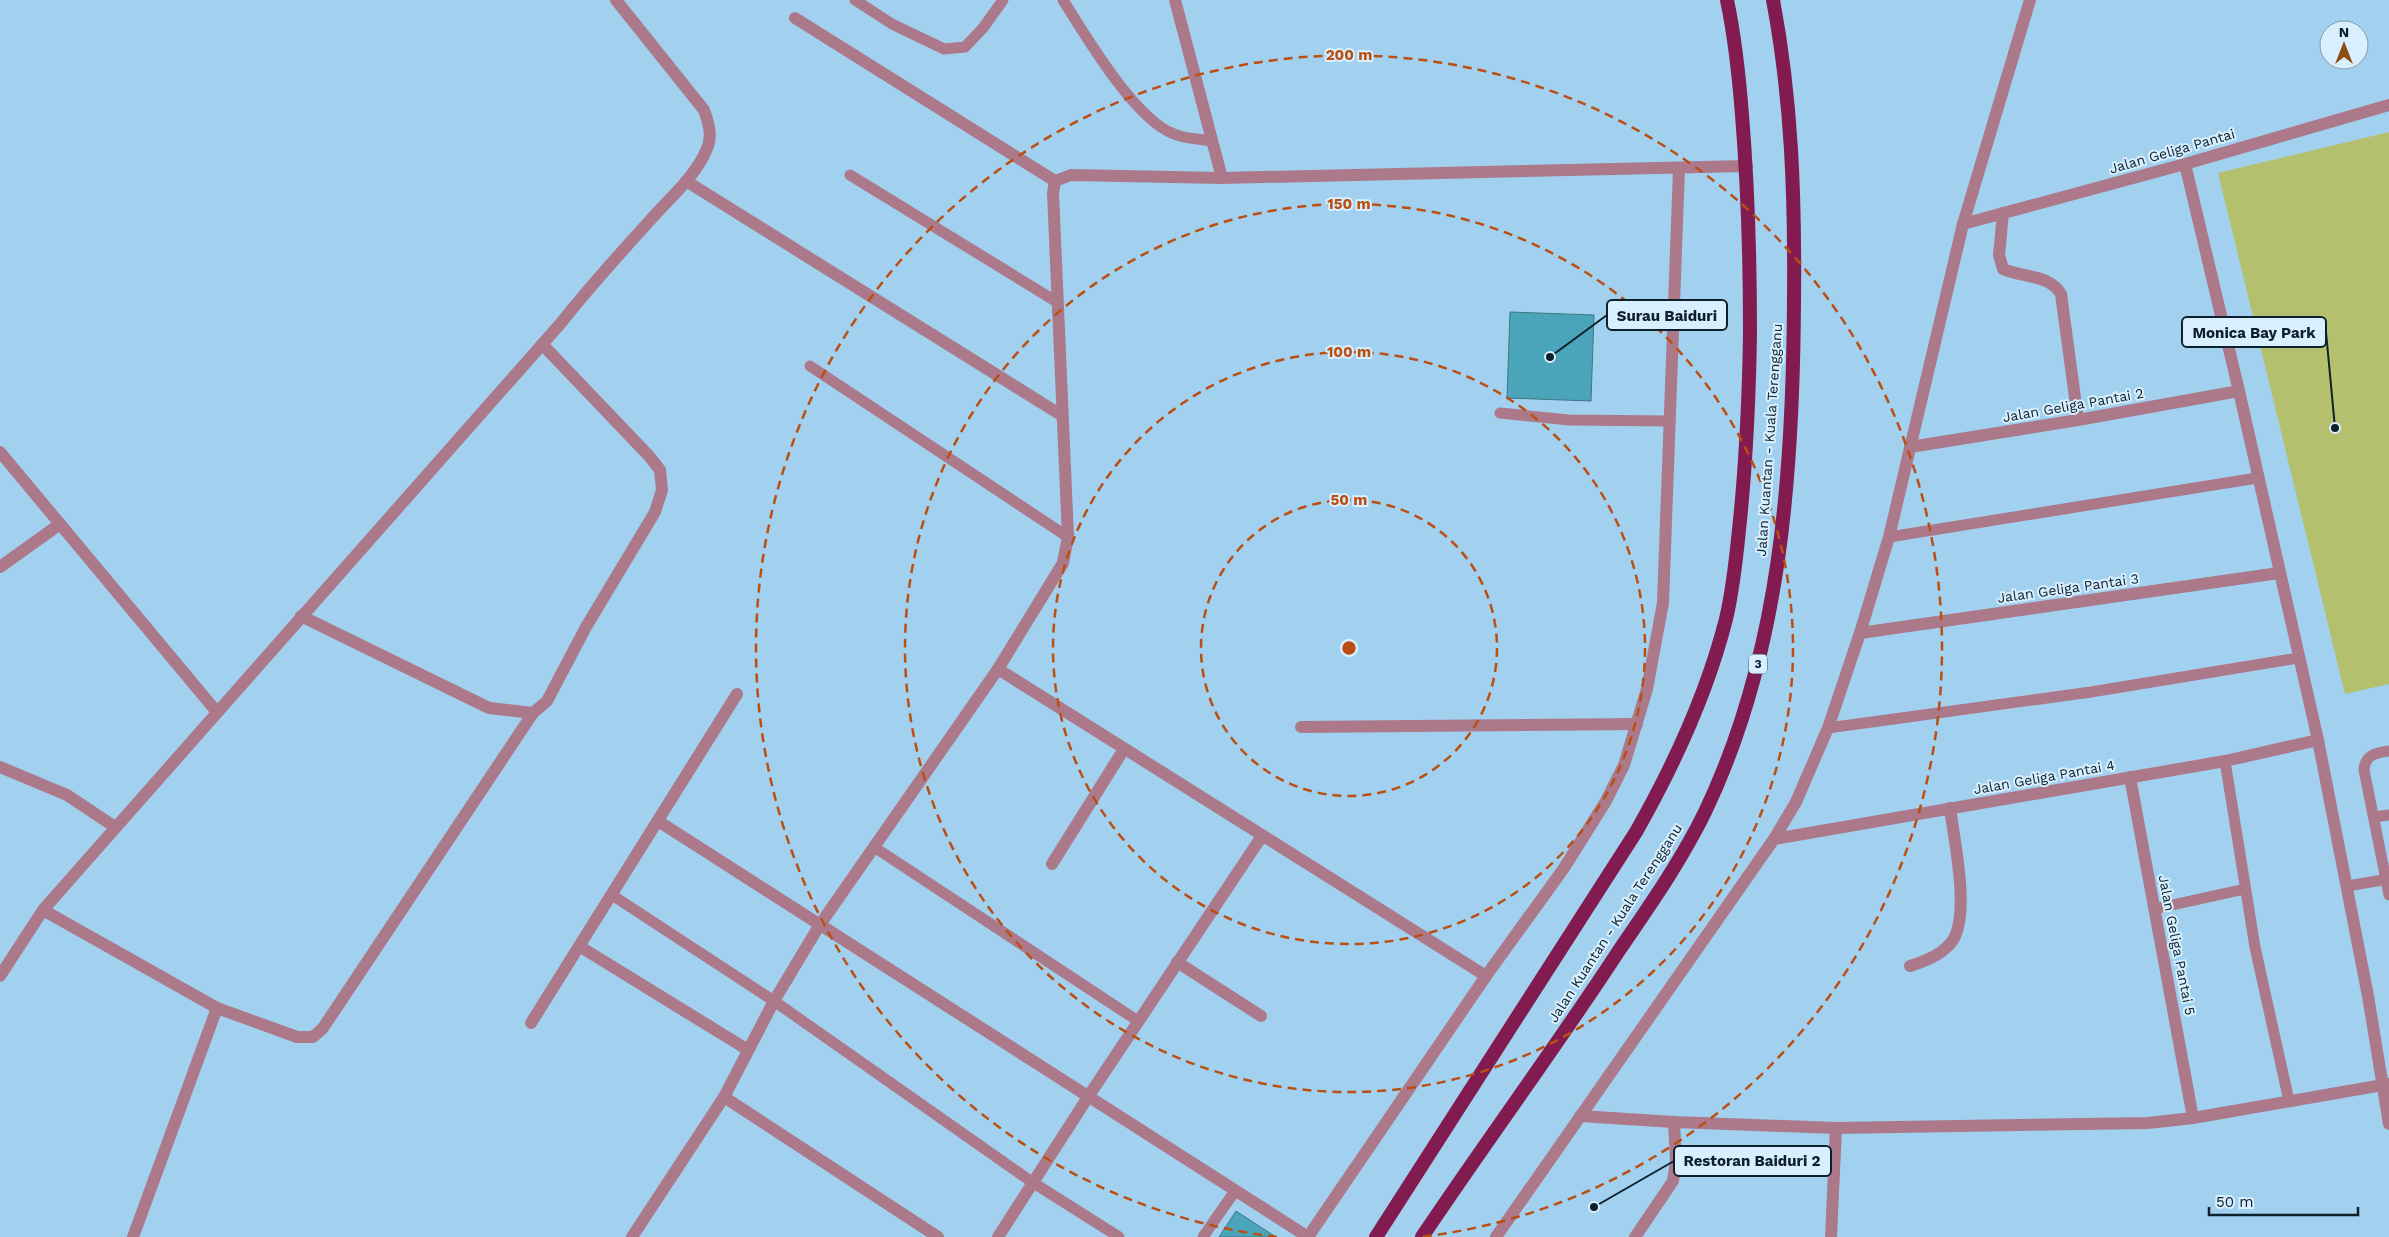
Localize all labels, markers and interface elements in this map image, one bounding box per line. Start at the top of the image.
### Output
north arrow [2319,20,2369,70]
text: N [2339,24,2349,40]
text: 200 m [1326,46,1372,64]
street label: Jalan Geliga Pantai [2107,125,2237,177]
text: 150 m [1327,195,1371,213]
callout: Surau Baiduri [1607,300,1727,330]
text: Surau Baiduri [1617,307,1717,325]
callout: Monica Bay Park [2182,317,2326,347]
street label: Jalan Kuantan - Kuala Terengganu [1753,323,1785,557]
text: Monica Bay Park [2193,324,2316,342]
text: 100 m [1327,343,1371,361]
street label: Jalan Geliga Pantai 2 [2001,385,2145,425]
text: 50 m [1331,491,1367,509]
street label: Jalan Geliga Pantai 3 [1996,570,2140,606]
centre of rings [1340,639,1358,657]
road number: 3 [1749,654,1767,674]
street label: Jalan Geliga Pantai 4 [1972,757,2116,797]
street label: Jalan Kuantan - Kuala Terengganu [1545,821,1685,1025]
street label: Jalan Geliga Pantai 5 [2156,873,2198,1017]
callout: Restoran Baiduri 2 [1674,1146,1831,1176]
text: Restoran Baiduri 2 [1683,1152,1821,1170]
scale bar [2209,1184,2358,1216]
text: 50 m [2216,1193,2253,1211]

